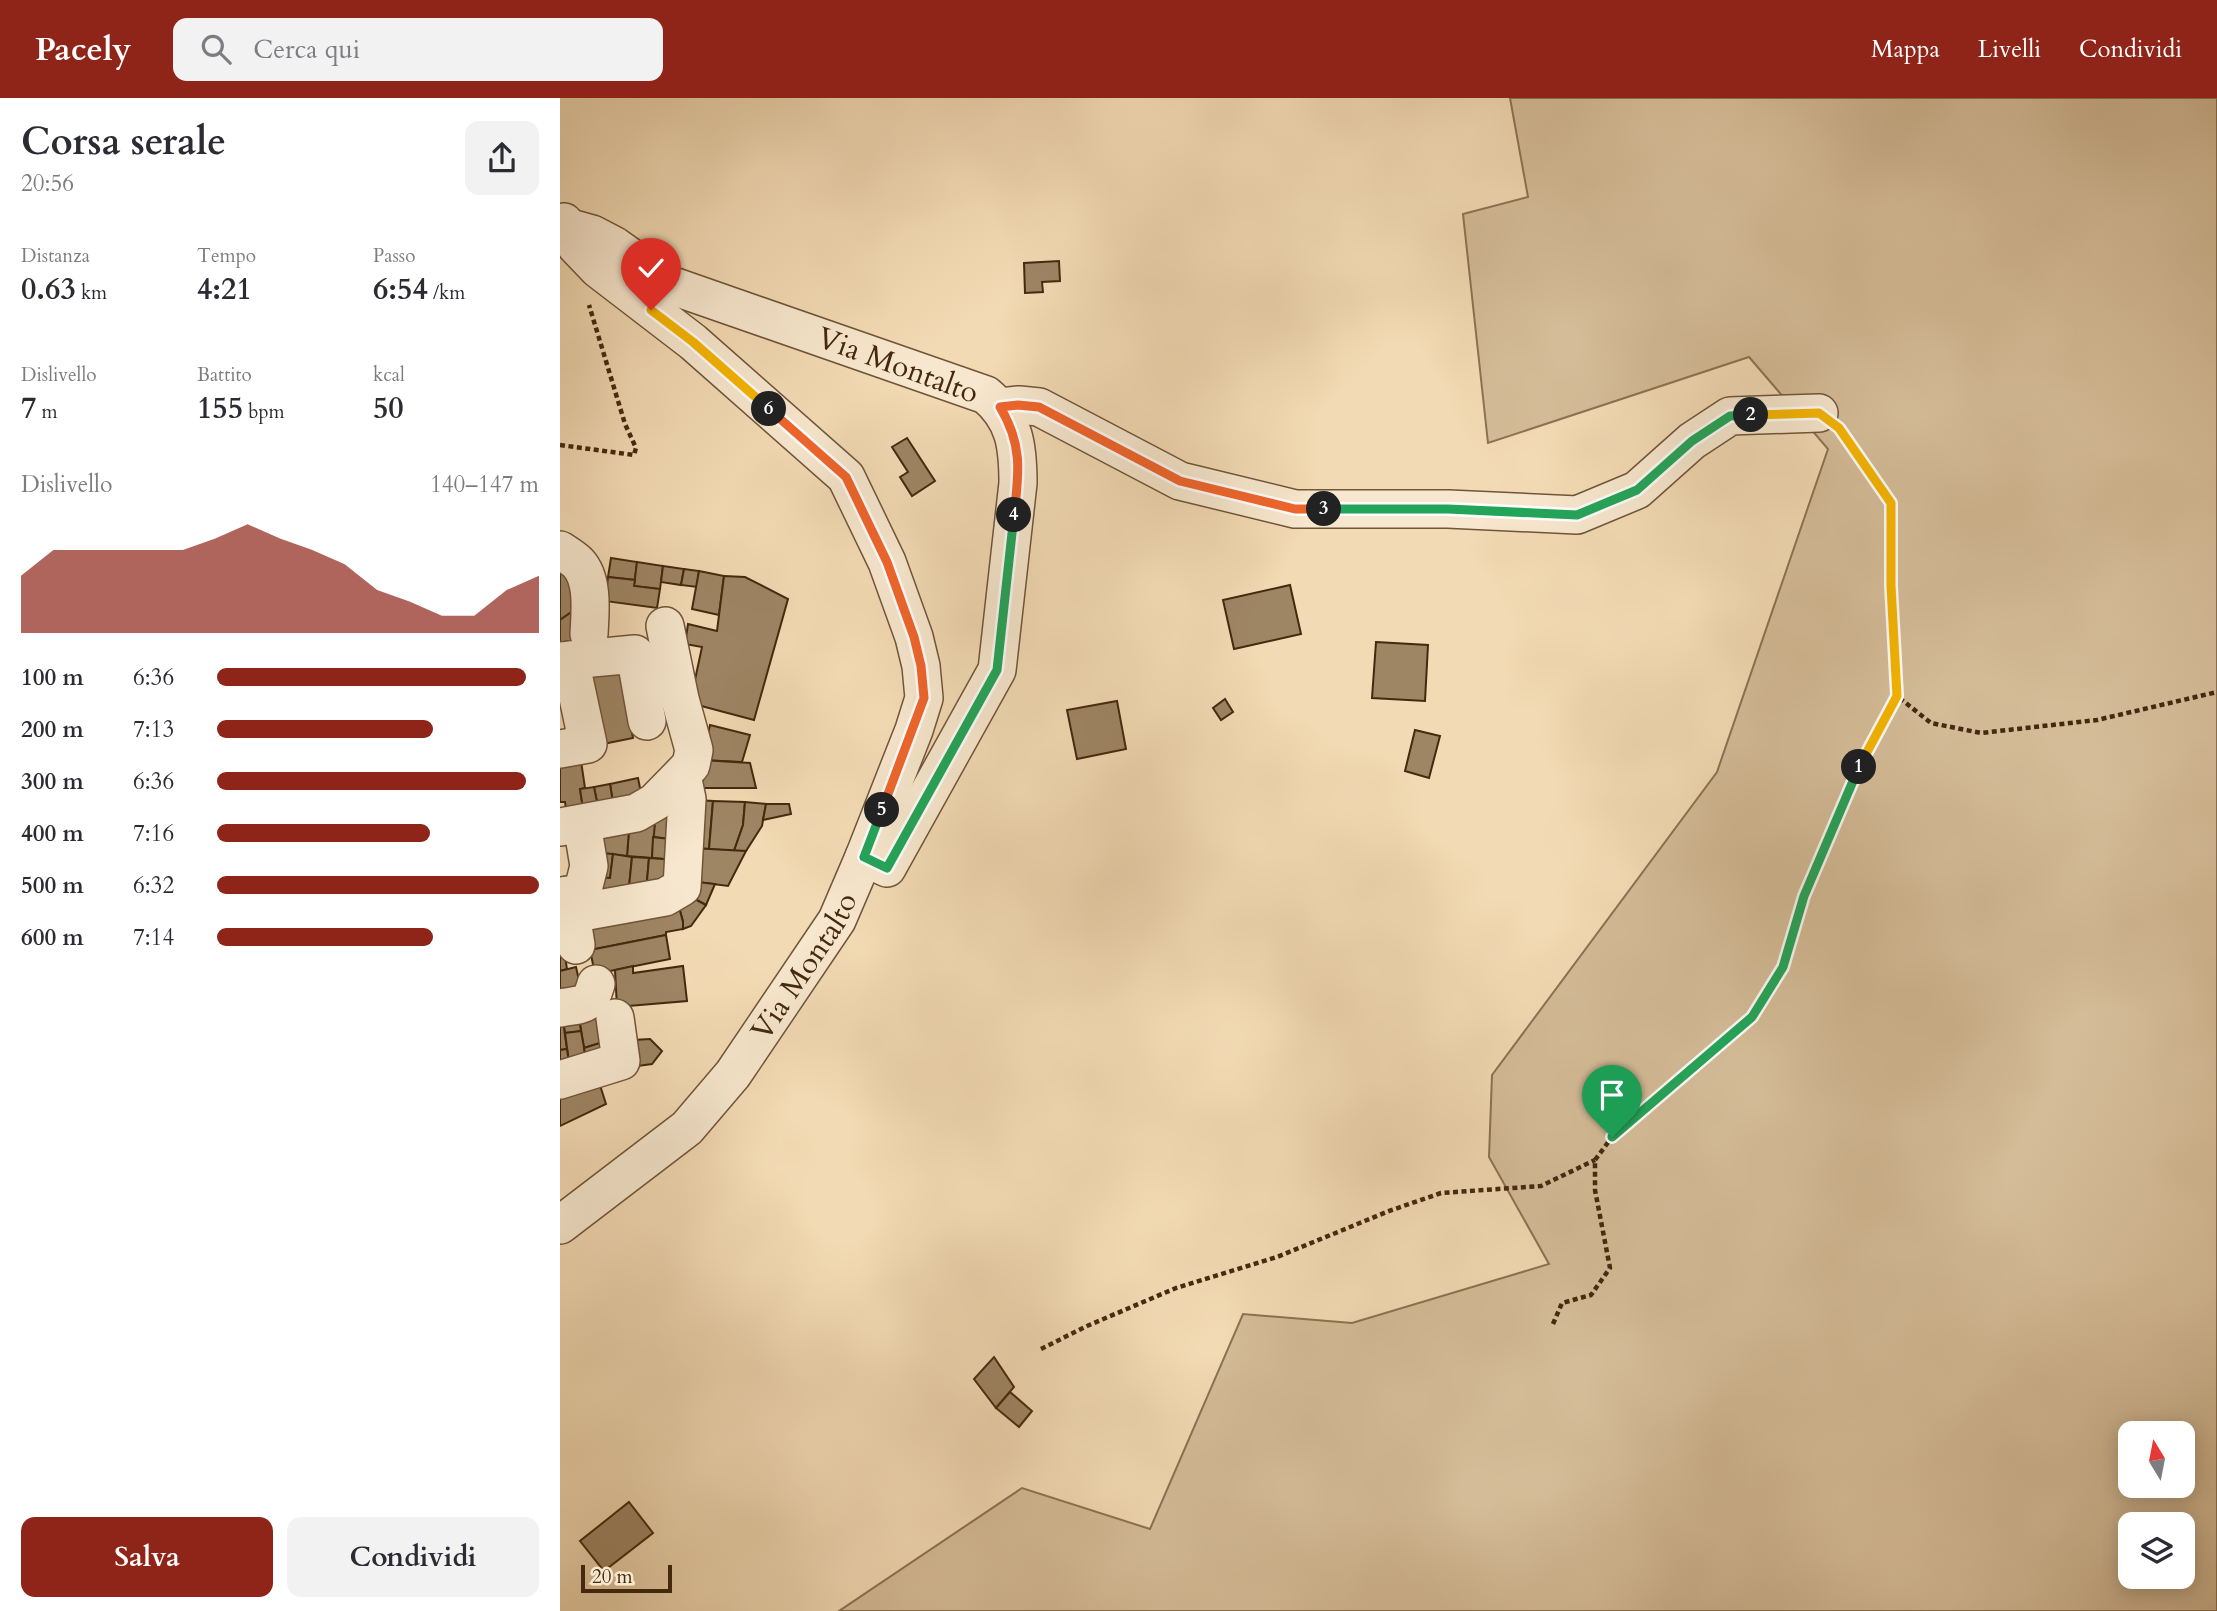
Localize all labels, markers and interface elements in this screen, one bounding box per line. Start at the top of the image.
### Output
search box [173,18,663,81]
text: Pacely [35,27,131,72]
icon: search [197,30,235,68]
text: Cerca qui [253,32,360,67]
text: Mappa [1871,33,1940,66]
text: Livelli [1978,33,2041,66]
text: Condividi [2079,33,2182,66]
text: Corsa serale [21,116,226,168]
button: share [465,121,539,195]
text: 20:56 [21,168,74,199]
pin [621,238,681,310]
text: Distanza [21,243,90,269]
text: Tempo [197,243,256,269]
text: Passo [373,243,415,269]
icon: check [632,249,670,287]
text: 0.63 [21,269,76,310]
text: 4:21 [197,269,252,310]
text: 6:54 [373,269,428,310]
text: km [76,280,107,306]
text: /km [428,280,465,306]
street label: Via Montalto [812,317,984,414]
text: Dislivello [21,362,97,388]
text: Battito [197,362,252,388]
text: kcal [373,362,405,388]
text: 7 [21,388,36,429]
text: 155 [197,388,243,429]
text: 50 [373,388,404,429]
pin: 6 [752,392,787,426]
text: 6 [764,395,773,421]
pin: 2 [1734,398,1768,432]
text: m [36,399,58,425]
text: bpm [243,399,285,425]
text: 2 [1746,401,1755,427]
text: Dislivello [21,469,112,500]
text: 140–147 m [430,469,539,500]
pin: 3 [1306,492,1342,526]
text: 3 [1319,495,1328,521]
pin: 4 [996,498,1032,532]
text: 4 [1009,501,1018,527]
text: 100 m [21,662,84,693]
text: 6:36 [133,662,174,693]
text: 200 m [21,714,84,745]
text: 7:13 [133,714,174,745]
pin: 1 [1842,750,1876,784]
text: 1 [1854,753,1863,779]
text: 300 m [21,766,84,797]
text: 6:36 [133,766,174,797]
pin: 5 [864,792,900,828]
text: 5 [877,796,886,822]
text: 400 m [21,818,84,849]
text: 7:16 [133,818,174,849]
text: 500 m [21,870,84,901]
text: 6:32 [133,870,174,901]
street label: Via Montalto [742,887,867,1049]
text: 600 m [21,922,84,953]
text: 7:14 [133,922,174,953]
pin [1582,1065,1642,1137]
icon: arrive [1593,1076,1631,1114]
north arrow [2118,1421,2194,1498]
map controls [2118,1421,2195,1589]
button: layers [2118,1512,2195,1589]
button: Salva [21,1517,273,1597]
button: Condividi [287,1517,539,1597]
scale bar [581,1562,672,1594]
text: 20 m [592,1564,633,1590]

